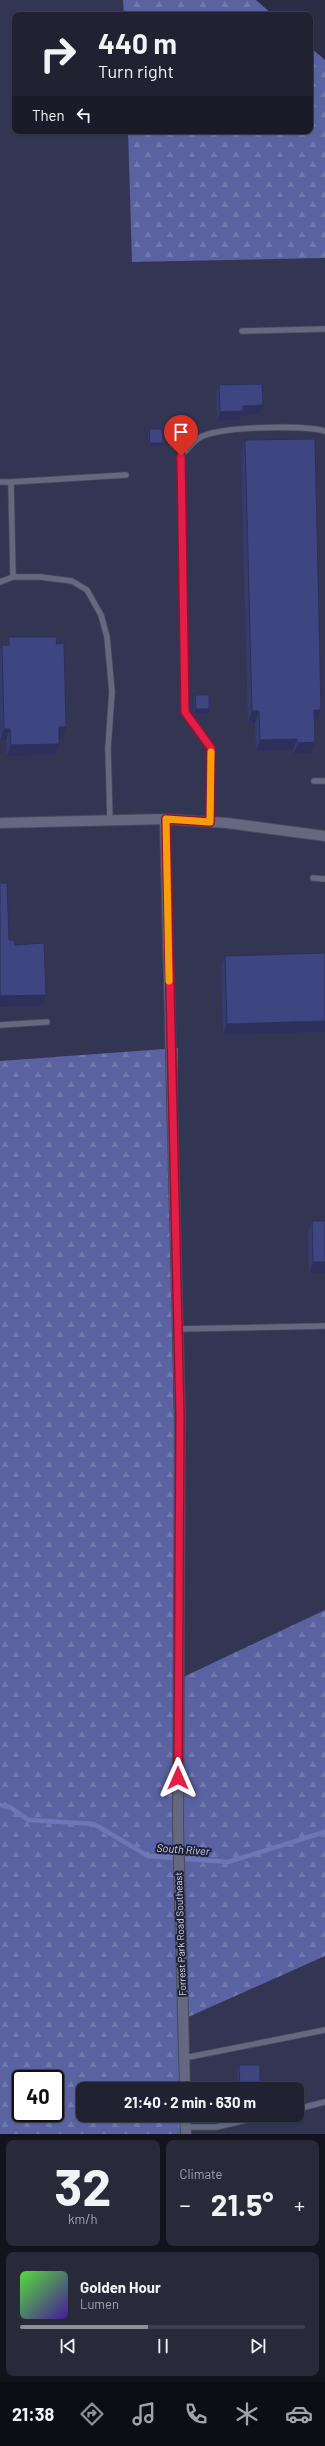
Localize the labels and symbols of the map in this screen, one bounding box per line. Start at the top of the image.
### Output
pin [164,415,198,456]
position arrow [157,1757,199,1799]
water label: South River [156,1841,211,1857]
street label: Forrest Park Road Southeast [172,1872,188,1996]
speed limit sign: 40 [12,2070,64,2122]

